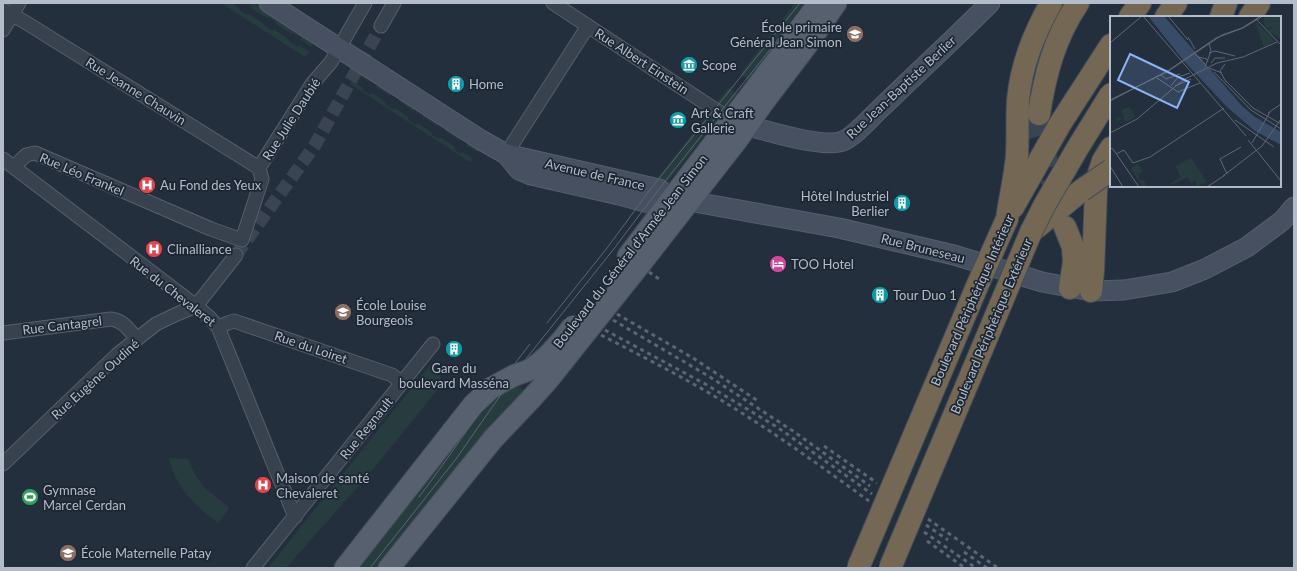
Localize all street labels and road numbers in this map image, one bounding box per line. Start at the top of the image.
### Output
street label: Rue Albert Einstein [592,25,692,97]
street label: Rue Jean-Baptiste Berlier [843,32,959,142]
street label: Rue Jeanne Chauvin [83,54,189,128]
street label: Rue Julie Daubié [259,75,324,163]
street label: Rue Léo Frankel [37,149,127,199]
street label: Boulevard du Général d'Armée Jean Simon [549,151,711,351]
street label: Avenue de France [544,155,647,193]
street label: Boulevard Périphérique Intérieur [927,212,1017,388]
street label: Rue Bruneseau [879,230,967,266]
street label: Boulevard Périphérique Extérieur [947,236,1035,416]
street label: Rue du Chevaleret [127,252,219,330]
street label: Rue Cantagrel [21,312,103,338]
street label: Rue du Loiret [273,327,350,367]
street label: Rue Eugène Oudiné [48,335,142,423]
street label: Rue Regnault [336,393,396,462]

